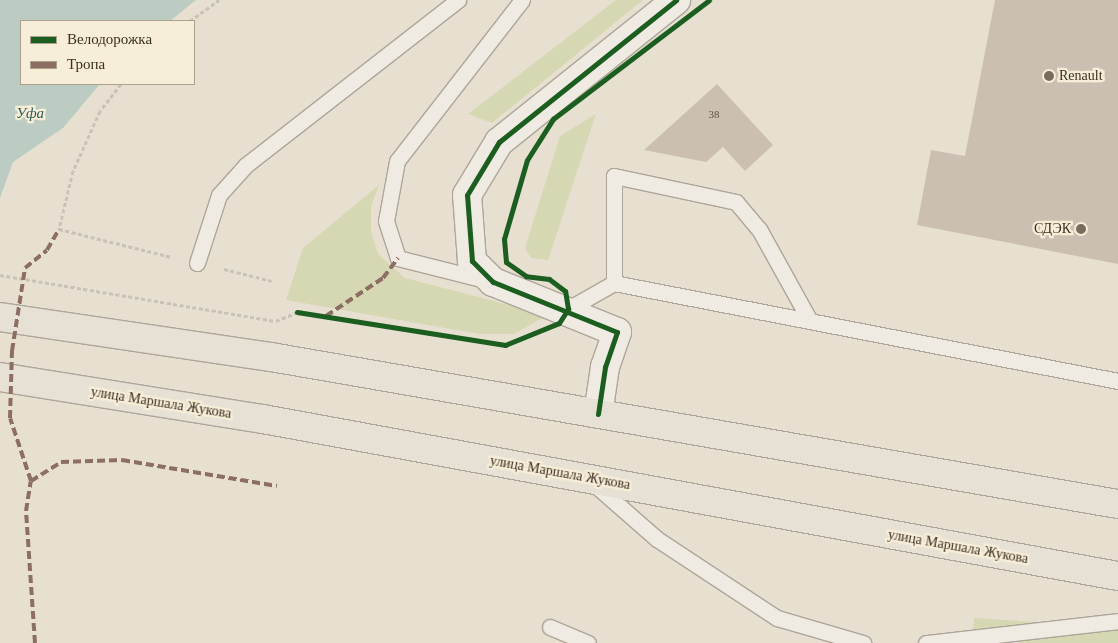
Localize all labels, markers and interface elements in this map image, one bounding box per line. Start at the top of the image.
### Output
legend [20,20,195,85]
text: Велодорожка [67,31,152,47]
text: Тропа [67,56,105,72]
place label: Renault [1059,68,1103,84]
marker: Renault [1043,70,1055,82]
water label: Уфа [16,105,44,123]
house number: 38 [709,107,720,121]
place label: СДЭК [1034,221,1071,237]
marker: СДЭК [1075,223,1087,235]
street label: улица Маршала Жукова [89,384,233,422]
street label: улица Маршала Жукова [489,452,631,494]
street label: улица Маршала Жукова [887,526,1029,568]

